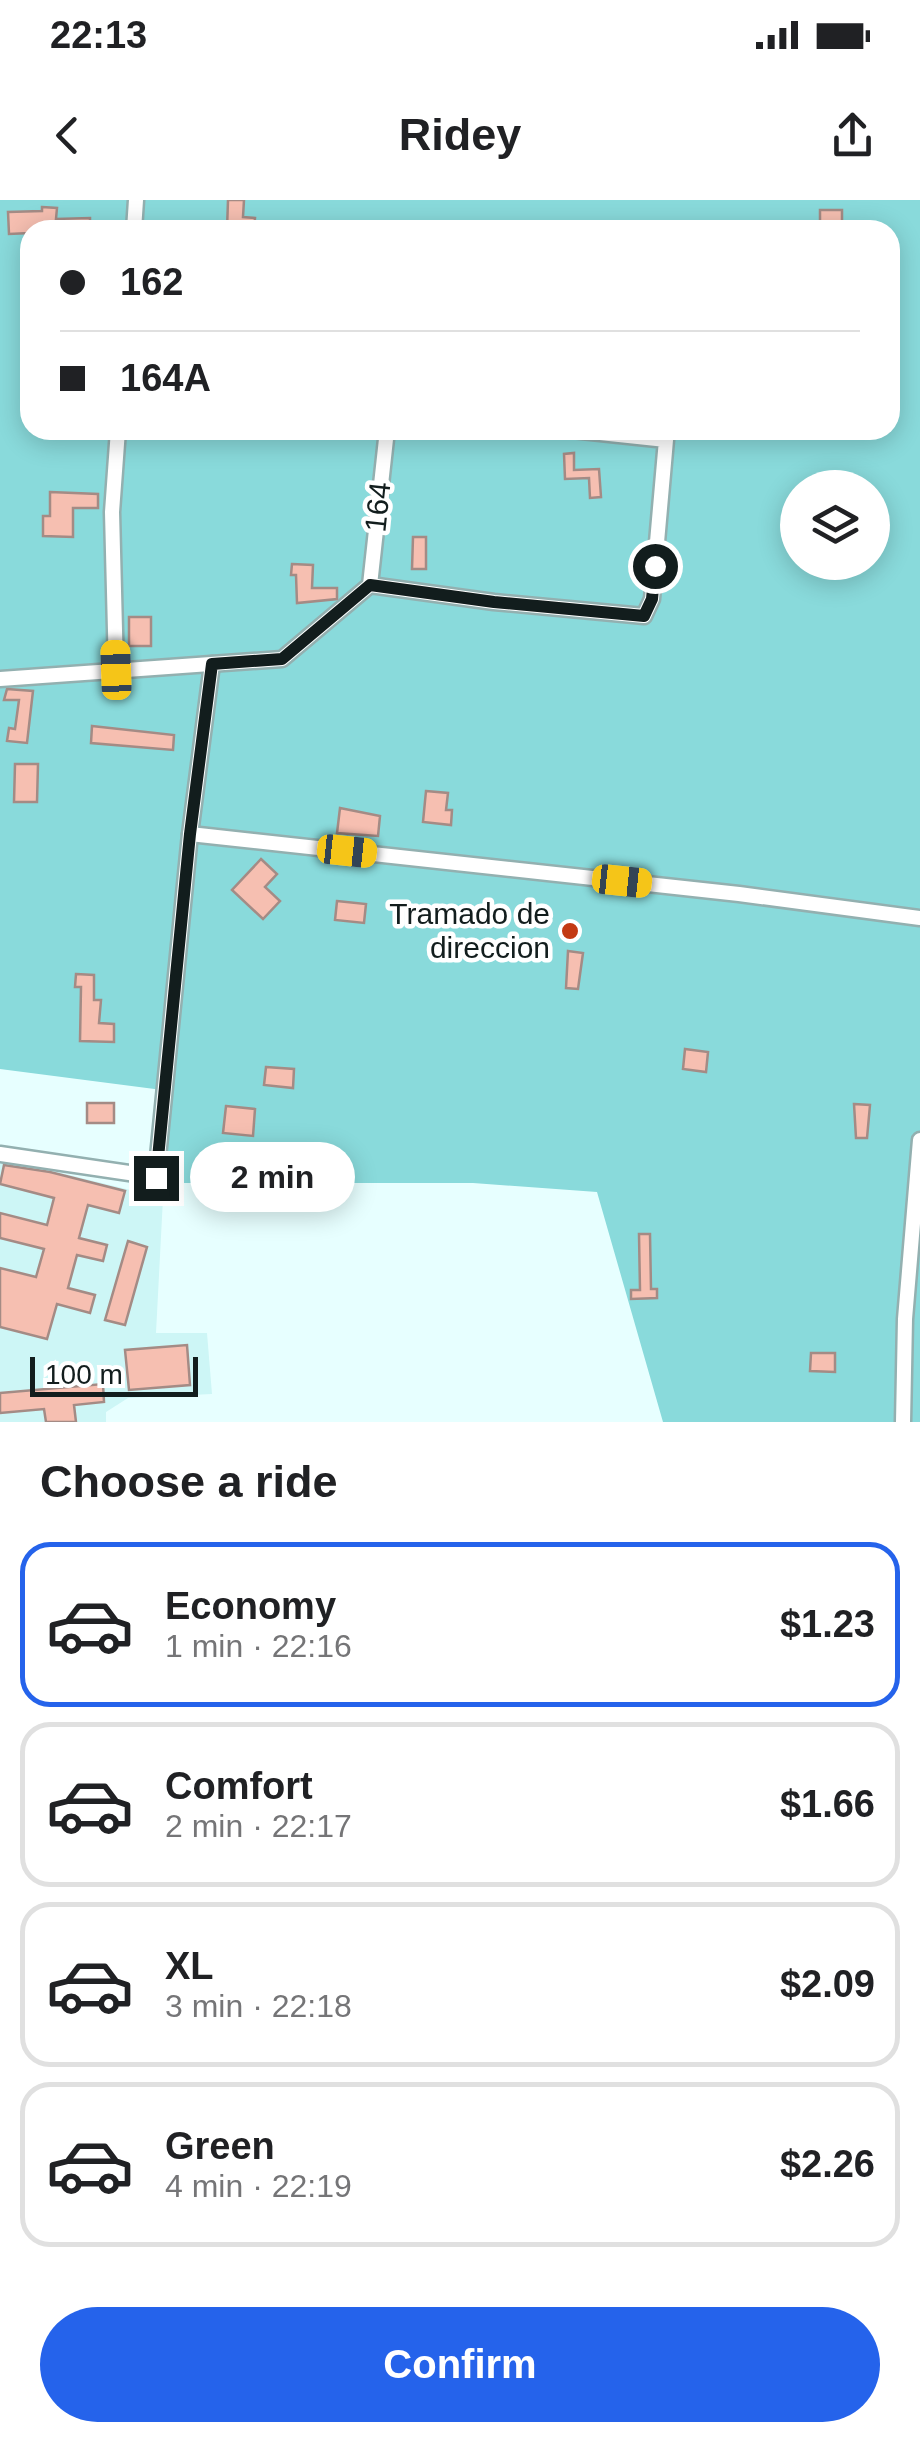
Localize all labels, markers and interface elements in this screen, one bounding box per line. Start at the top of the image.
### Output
text: 22:13 [50,14,147,56]
icon: back [40,108,95,163]
icon: share [825,108,880,163]
text: Ridey [399,109,521,160]
text: 162 [120,261,183,303]
text: 164A [120,357,211,399]
map controls [780,470,890,580]
button: layers [780,470,890,580]
street label: 164 [358,480,397,534]
route start [633,544,678,589]
car [100,639,132,701]
car [316,833,378,869]
car [591,863,653,899]
place label: Tramado de direccion [389,897,550,964]
marker: Tramado de direccion [559,920,581,942]
callout: 2 min [191,1143,356,1213]
route end [134,1156,179,1201]
text: 2 min [231,1159,314,1195]
scale bar [30,1352,198,1396]
text: 100 m [45,1359,123,1390]
text: Choose a ride [40,1456,338,1507]
icon: car [45,1580,135,1670]
text: Economy [165,1585,336,1627]
text: $1.23 [780,1603,875,1645]
text: 1 min · 22:16 [165,1628,352,1664]
icon: car [45,1760,135,1850]
text: Comfort [165,1765,313,1807]
text: $1.66 [780,1783,875,1825]
text: 2 min · 22:17 [165,1808,352,1844]
icon: car [45,1940,135,2030]
text: XL [165,1945,214,1987]
text: $2.09 [780,1963,875,2005]
text: 3 min · 22:18 [165,1988,352,2024]
icon: car [45,2120,135,2210]
text: Green [165,2125,275,2167]
text: $2.26 [780,2143,875,2185]
text: 4 min · 22:19 [165,2168,352,2204]
button: Confirm [40,2307,880,2422]

